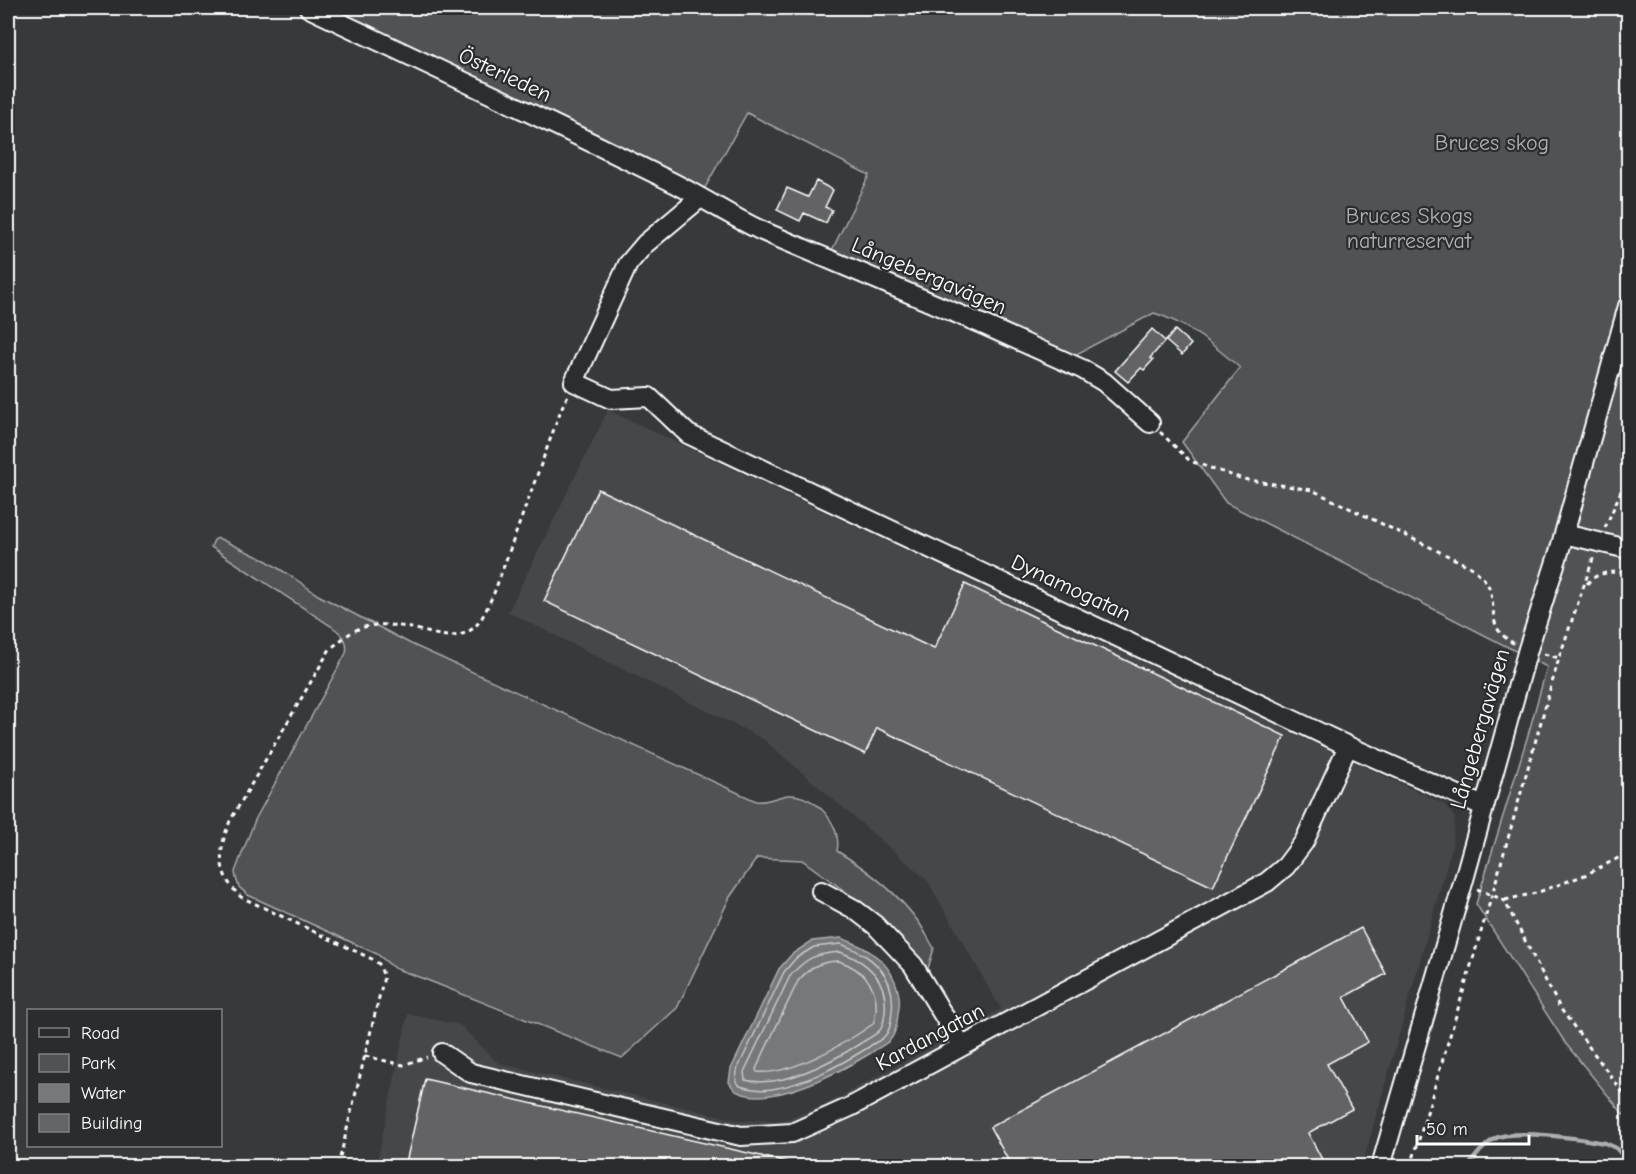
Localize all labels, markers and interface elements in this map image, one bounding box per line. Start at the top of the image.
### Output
street label: Österleden [454,42,556,108]
park label: Bruces skog [1435,130,1549,156]
park label: Bruces Skogs naturreservat [1346,203,1472,254]
street label: Långebergavägen [848,232,1010,320]
street label: Dynamogatan [1007,549,1135,627]
street label: Långebergavägen [1445,646,1515,812]
street label: Kardangatan [871,998,989,1076]
legend [27,1009,222,1147]
text: Road [81,1023,120,1044]
text: Park [81,1053,116,1074]
text: Water [81,1083,126,1104]
scale bar [1417,1108,1530,1146]
text: Building [81,1113,143,1134]
text: 50 m [1426,1119,1468,1140]

